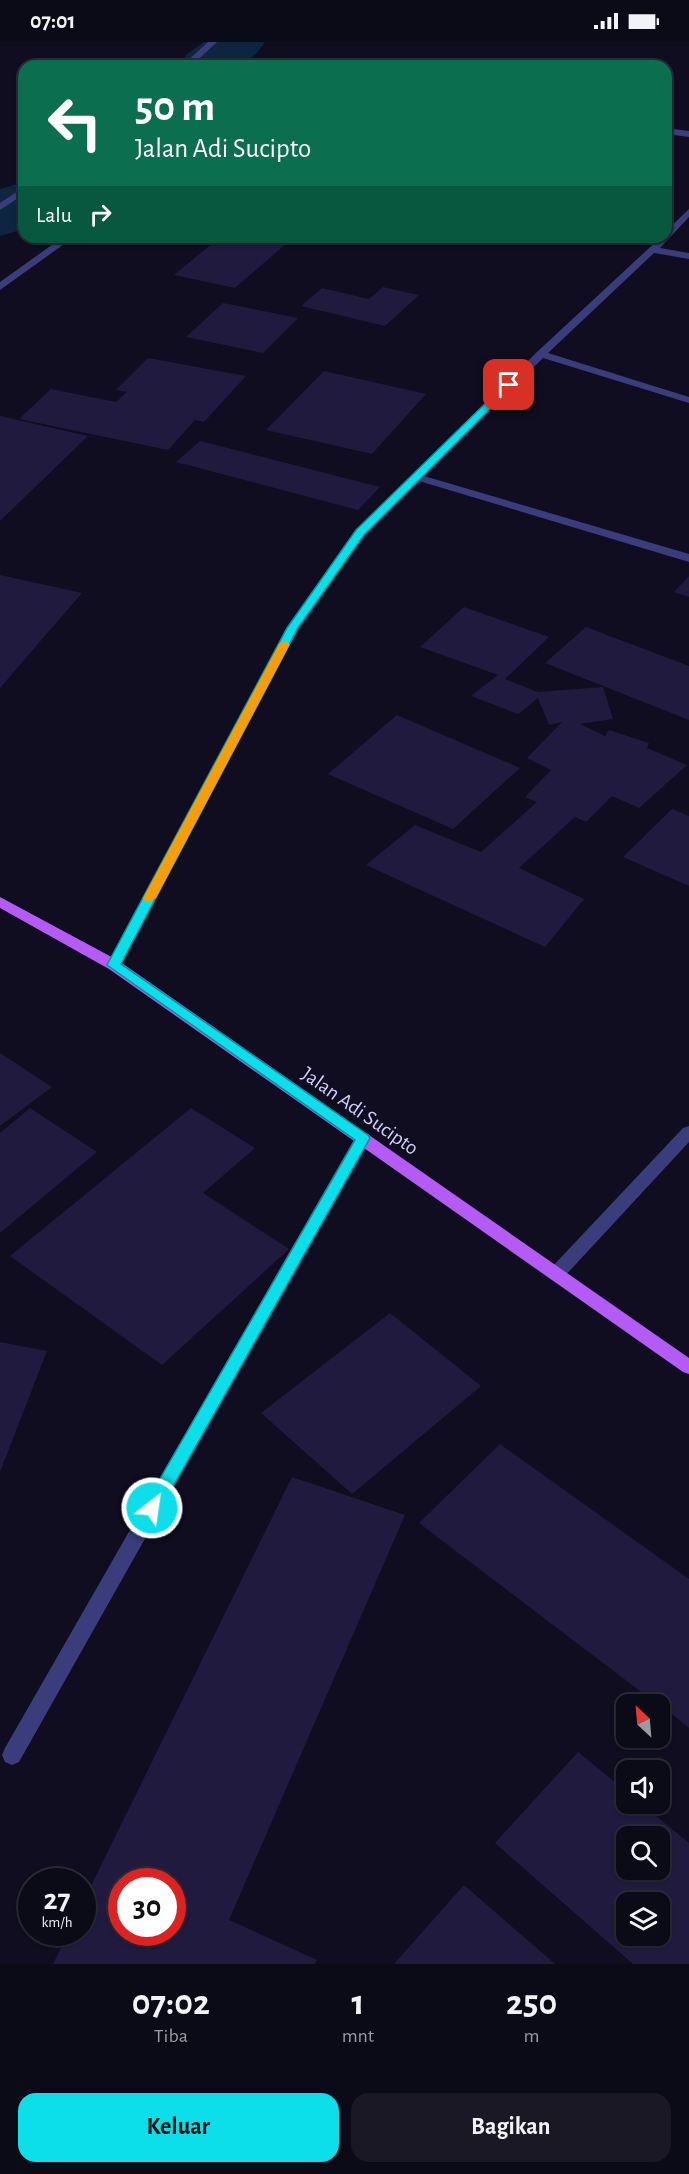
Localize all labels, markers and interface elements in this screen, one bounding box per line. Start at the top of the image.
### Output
text: 07:01 [30,10,75,32]
icon: left [36,84,114,162]
text: 50 m [135,86,215,128]
text: Jalan Adi Sucipto [135,135,311,162]
icon: right [84,198,117,231]
text: Lalu [36,204,72,226]
pin [483,359,534,410]
icon: arrive [492,368,525,401]
street label: Jalan Adi Sucipto [298,1063,422,1159]
position arrow [120,1476,184,1540]
north arrow [616,1694,670,1748]
map controls [616,1694,670,1946]
button: sound [616,1760,670,1814]
button: search [616,1826,670,1880]
speed limit sign: 30 [108,1868,186,1946]
text: 27 [43,1885,71,1915]
button: layers [616,1892,670,1946]
text: km/h [42,1915,72,1930]
text: 07:02 [132,1985,210,2021]
text: 1 [352,1985,364,2021]
text: 250 [506,1985,557,2021]
text: Tiba [154,2026,188,2046]
text: mnt [342,2026,374,2046]
text: m [524,2026,540,2046]
button: Keluar [18,2093,339,2162]
button: Bagikan [351,2093,671,2162]

